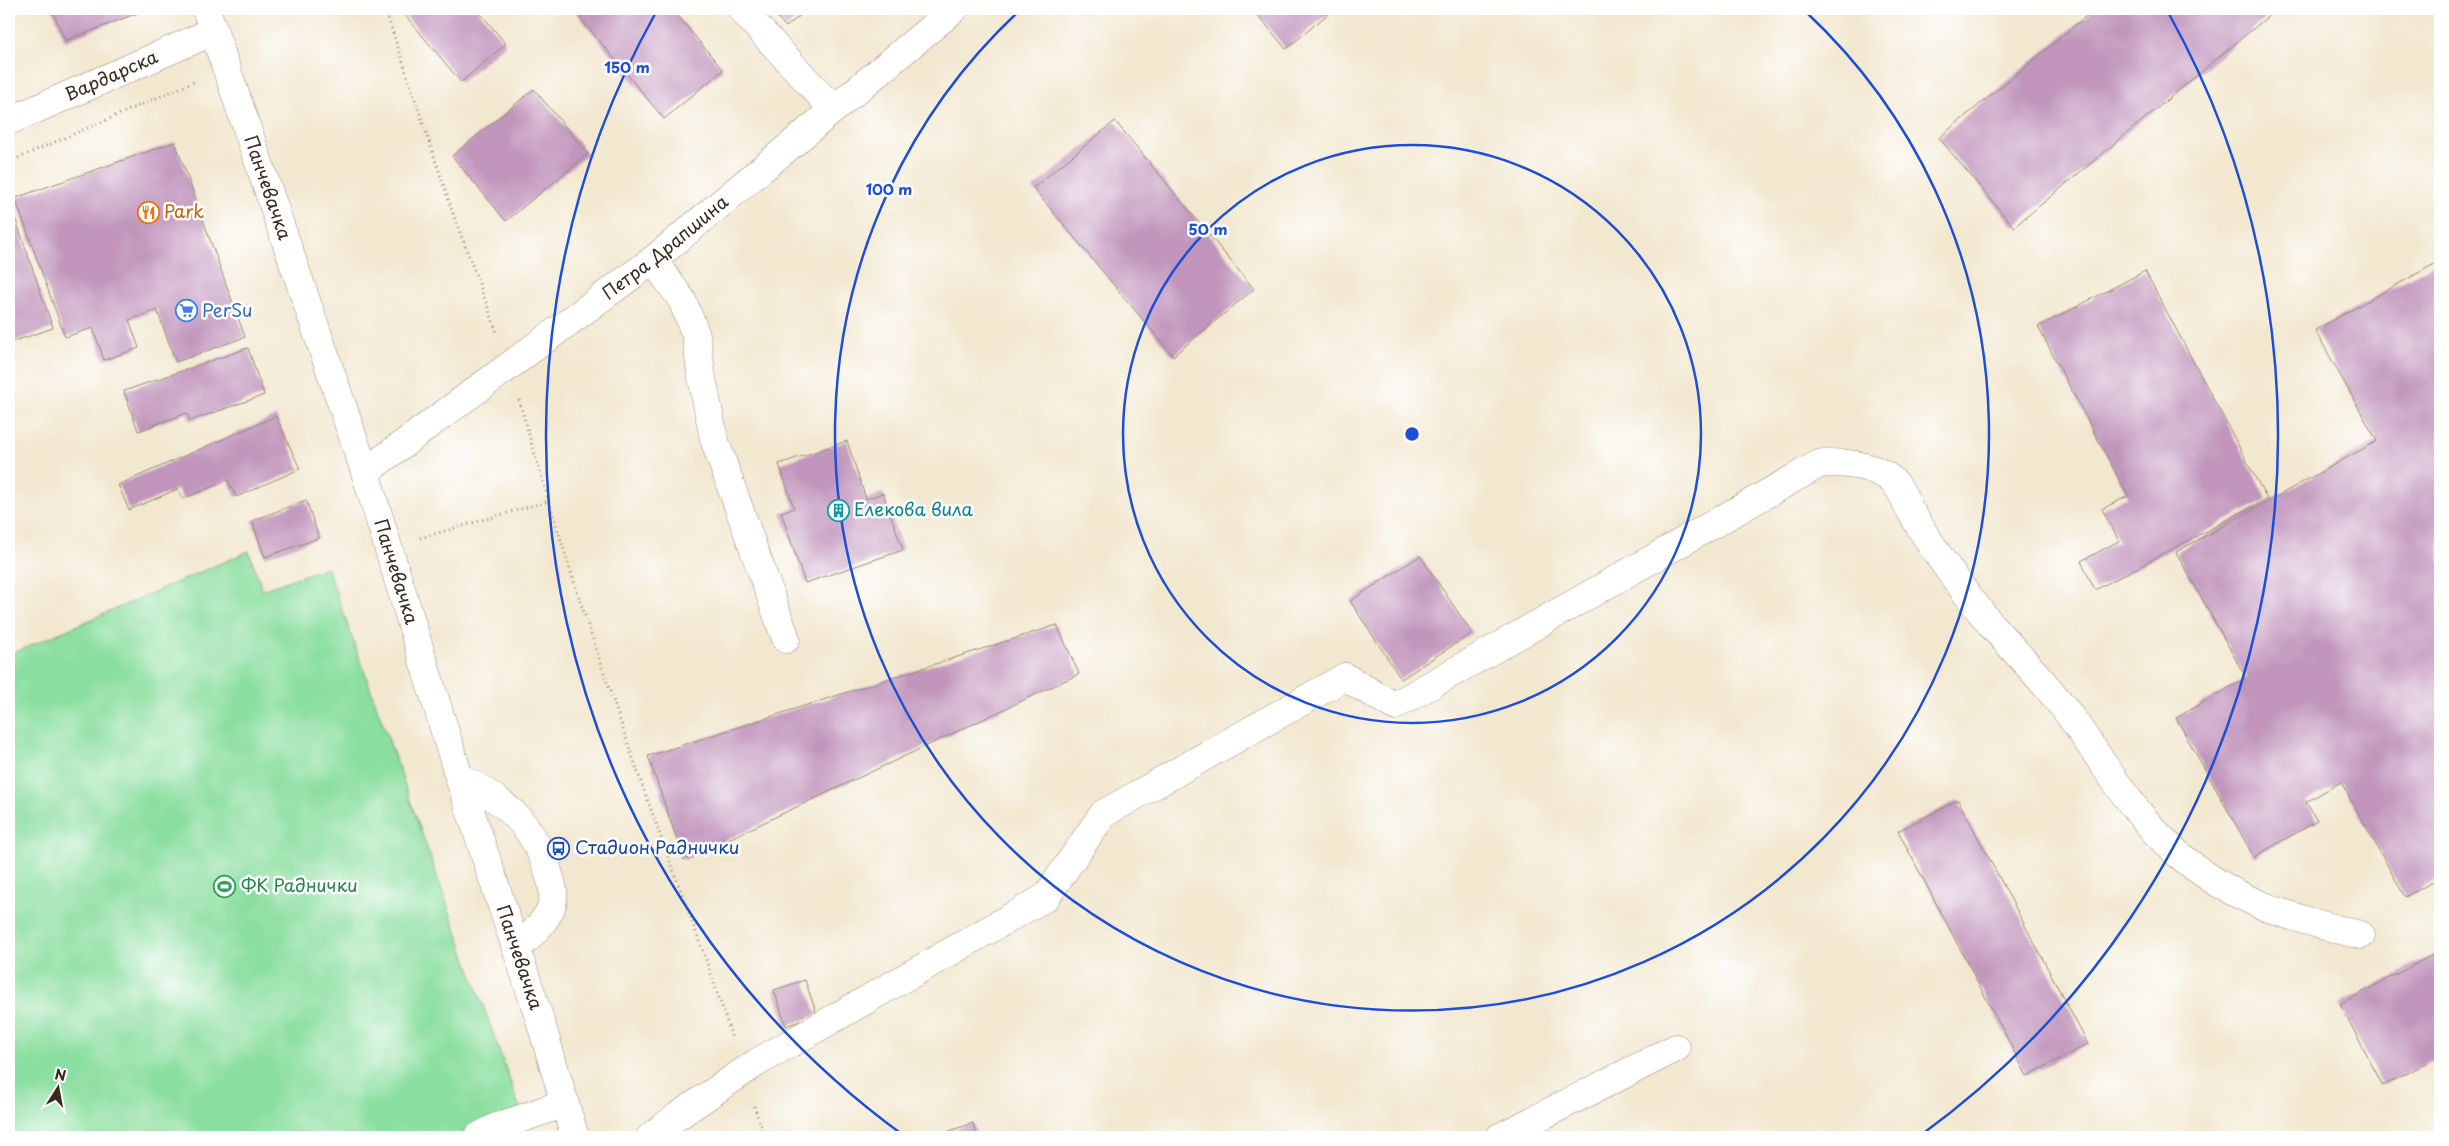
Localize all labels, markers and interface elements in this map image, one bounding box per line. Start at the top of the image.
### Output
street label: Вардарска [60,42,163,107]
text: 150 m [604,55,650,78]
street label: Панчевачка [238,131,299,244]
text: 100 m [866,177,912,200]
street label: Петра Драпшина [596,187,734,305]
place label: Park [164,197,204,224]
restaurant icon: Park [136,200,160,224]
text: 50 m [1189,217,1227,240]
place label: PerSu [202,296,252,323]
supermarket icon: PerSu [174,299,198,323]
centre of rings [1403,425,1421,443]
place label: Елекова вила [854,495,974,522]
building icon: Елекова вила [826,498,850,522]
street label: Панчевачка [368,515,426,628]
place label: Стадион Раднички [575,833,740,860]
bus stop icon: Стадион Раднички [547,836,571,860]
place label: ФК Раднички [241,871,358,898]
sports icon: ФК Раднички [213,874,237,898]
street label: Панчевачка [491,901,551,1014]
text: N [53,1063,68,1086]
north arrow [32,1064,82,1114]

